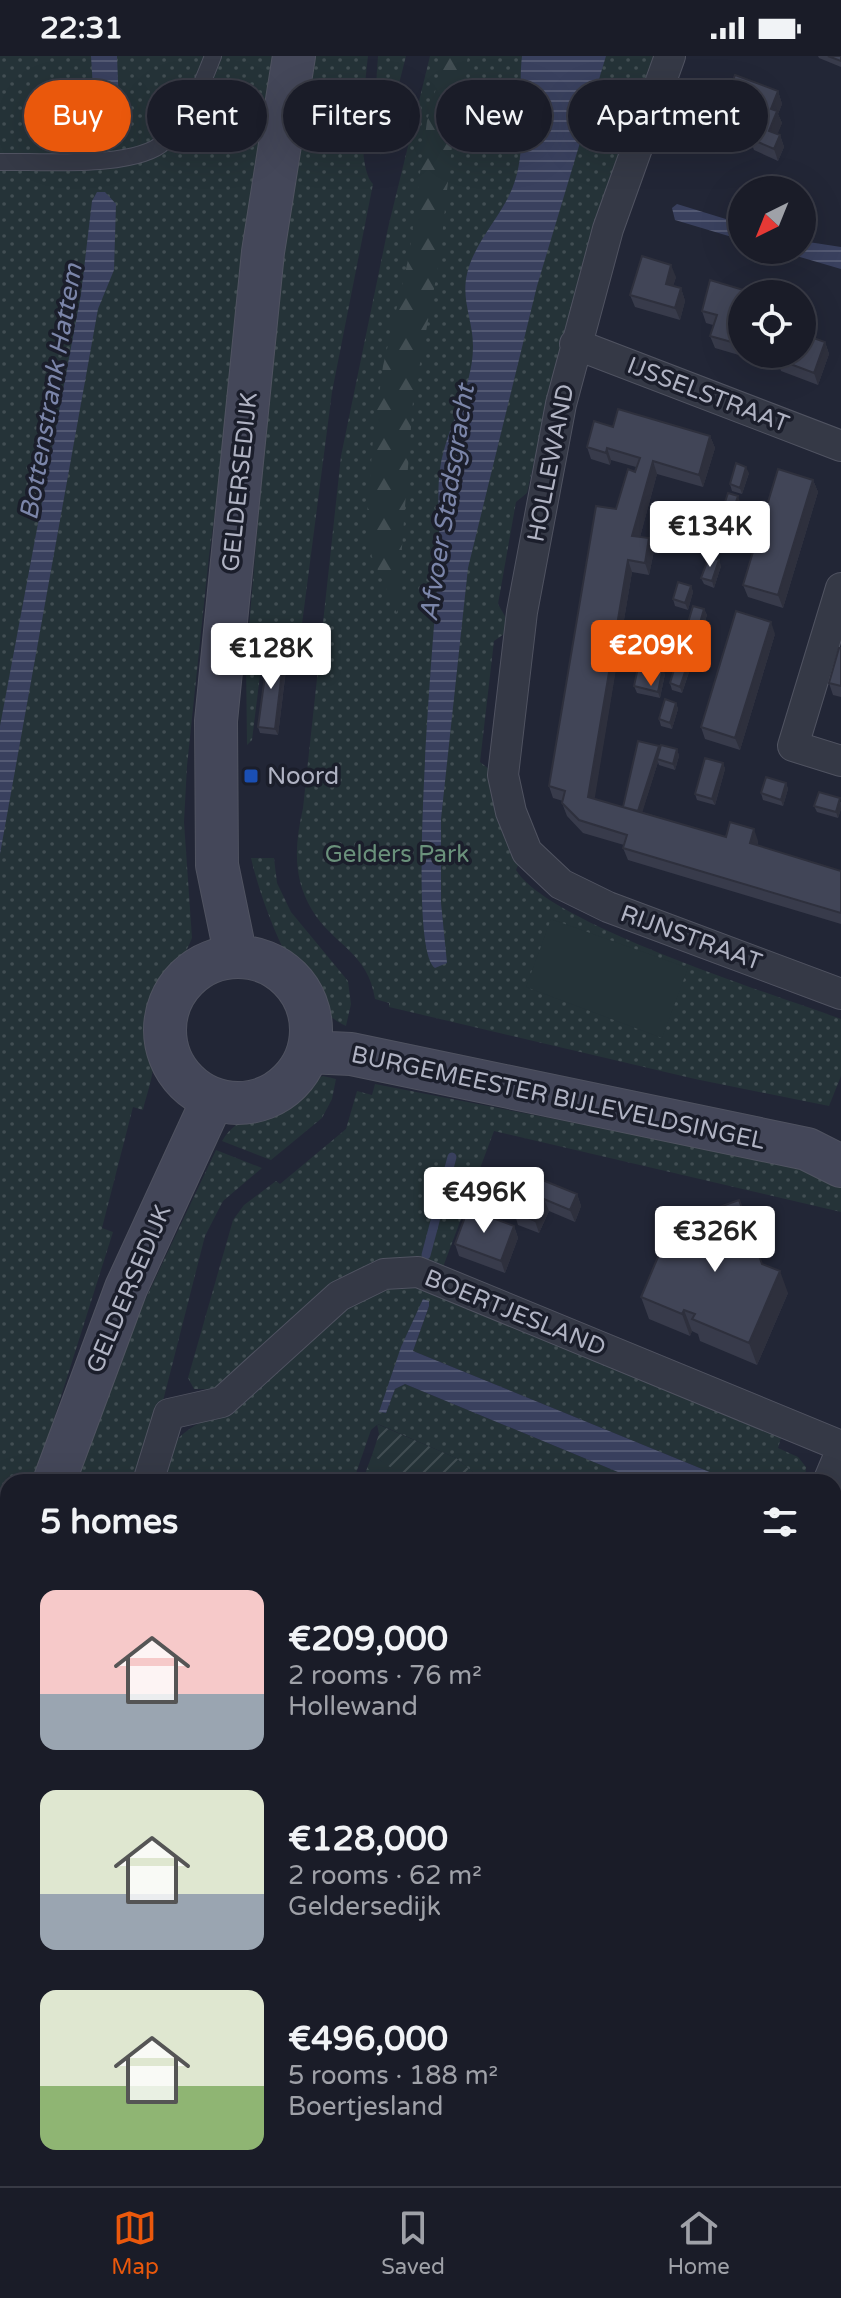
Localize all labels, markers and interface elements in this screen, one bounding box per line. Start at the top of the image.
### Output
text: 22:31 [40,10,123,47]
chip: Buy [24,80,131,152]
chip: Rent [147,80,267,152]
chip: Filters [283,80,420,152]
chip: New [436,80,552,152]
chip: Apartment [568,80,768,152]
north arrow [728,176,816,264]
map controls [728,176,816,368]
water label: Bottenstrank Hattem [13,260,89,523]
button: locate [728,280,816,368]
street label: IJSSELSTRAAT [623,351,793,439]
water label: Afvoer Stadsgracht [413,380,481,623]
street label: HOLLEWAND [521,382,581,544]
street label: GELDERSEDIJK [216,391,264,573]
pin: €134K [654,501,766,569]
text: €134K [668,511,752,542]
pin: €209K [595,620,707,688]
pin: €128K [215,623,327,691]
text: €209K [609,630,693,661]
text: €128K [229,633,313,664]
place label: Noord [267,762,339,791]
marker: Noord [242,767,260,785]
park label: Gelders Park [325,840,469,869]
street label: RIJNSTRAAT [616,899,766,977]
street label: BURGEMEESTER BIJLEVELDSINGEL [349,1040,768,1156]
pin: €496K [428,1167,540,1235]
text: €496K [442,1177,526,1208]
street label: GELDERSEDIJK [80,1201,178,1377]
pin: €326K [659,1206,771,1274]
text: €326K [673,1216,757,1247]
street label: BOERTJESLAND [420,1263,610,1363]
icon: filters [758,1500,802,1544]
text: 5 homes [40,1502,178,1543]
text: €209,000 [288,1619,448,1660]
icon: home [104,1622,200,1718]
text: 2 rooms · 76 m² [288,1660,482,1691]
text: Hollewand [288,1691,418,1722]
text: €128,000 [288,1819,448,1860]
icon: home [104,1822,200,1918]
text: 2 rooms · 62 m² [288,1860,482,1891]
text: Geldersedijk [288,1891,441,1922]
text: €496,000 [288,2019,448,2060]
icon: home [104,2022,200,2118]
text: 5 rooms · 188 m² [288,2060,498,2091]
text: Boertjesland [288,2091,443,2122]
tab: Map [111,2206,159,2280]
tab: Saved [381,2206,445,2280]
tab: Home [667,2206,730,2280]

